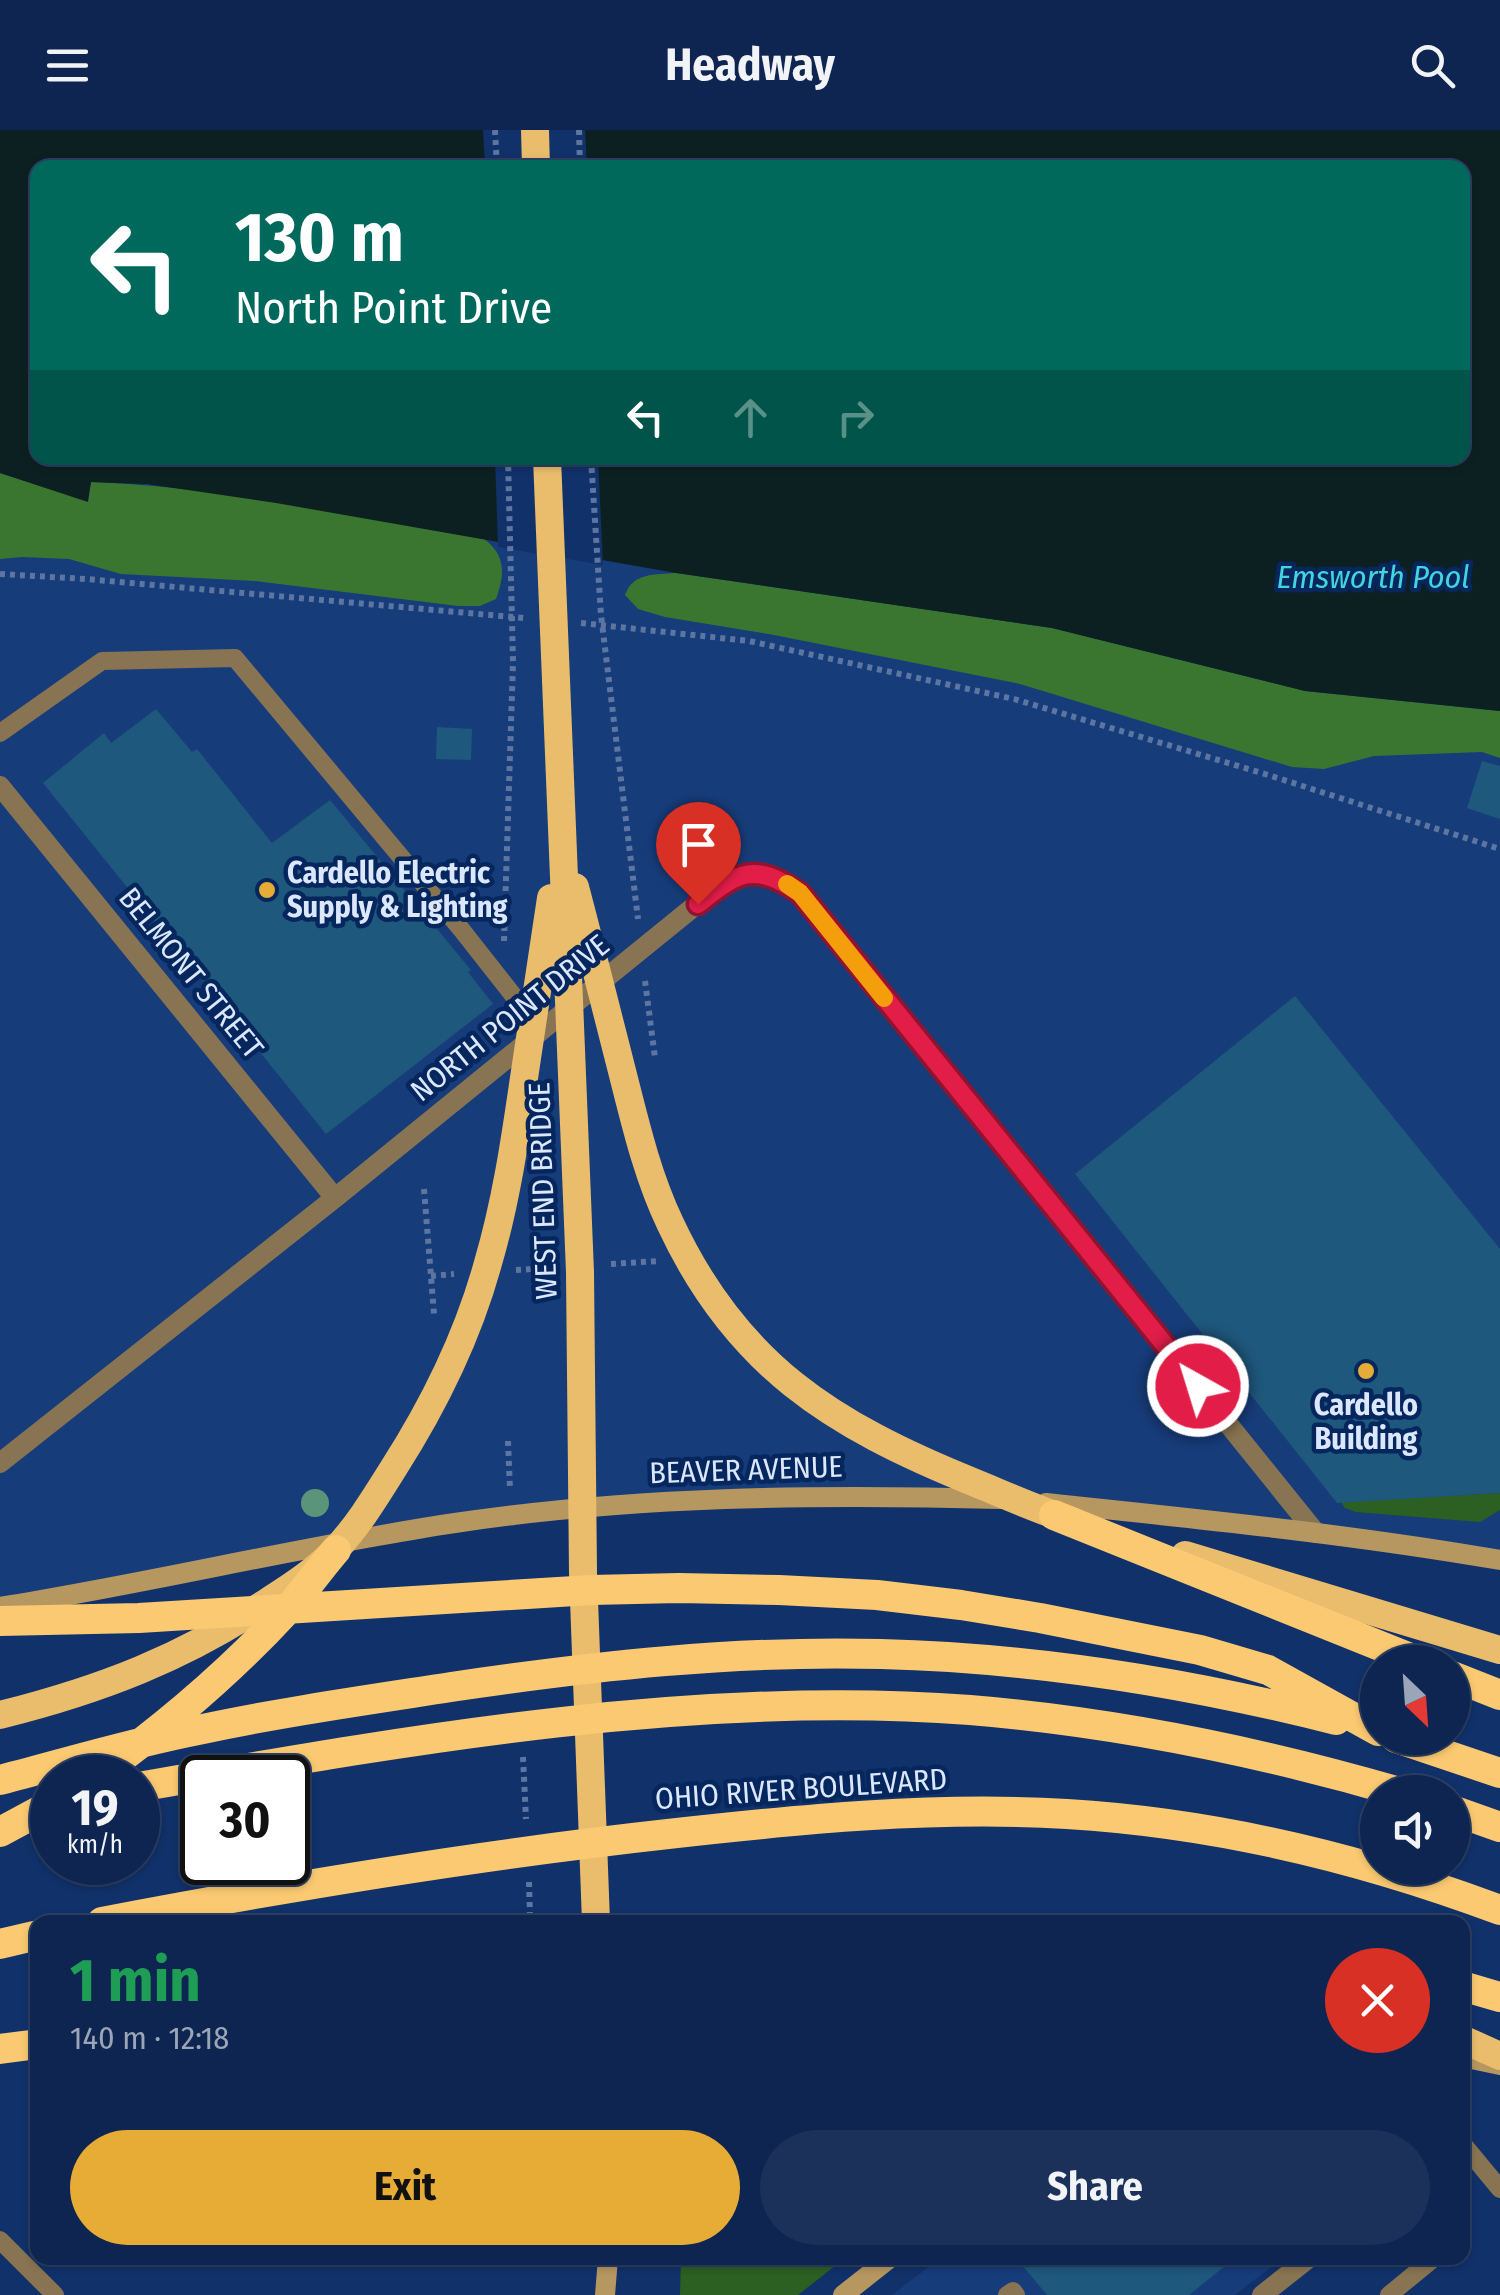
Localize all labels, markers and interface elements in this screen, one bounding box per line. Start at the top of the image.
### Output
icon: menu [40,38,95,93]
text: Headway [665,38,835,92]
icon: search [1405,38,1460,93]
text: 130 m [235,196,404,280]
icon: left [70,200,200,330]
text: North Point Drive [235,281,552,335]
icon: left [618,390,673,445]
icon: ahead [723,390,778,445]
icon: right [828,390,883,445]
water label: Emsworth Pool [1276,558,1470,596]
pin [656,802,741,905]
icon: arrive [671,817,726,872]
place label: Cardello Electric Supply & Lighting [287,855,508,925]
marker: Cardello Electric Supply & Lighting [256,879,278,901]
street label: BELMONT STREET [111,880,271,1066]
street label: NORTH POINT DRIVE [404,927,616,1109]
street label: WEST END BRIDGE [521,1082,565,1300]
position arrow [1146,1334,1250,1438]
marker: Cardello Building [1355,1360,1377,1382]
place label: Cardello Building [1314,1387,1418,1457]
street label: BEAVER AVENUE [649,1449,843,1491]
north arrow [1360,1645,1470,1755]
map controls [1360,1645,1470,1885]
speed limit sign: 30 [180,1755,310,1885]
street label: OHIO RIVER BOULEVARD [654,1761,948,1817]
button: sound [1360,1775,1470,1885]
text: 19 [71,1778,118,1838]
text: km/h [67,1830,123,1860]
text: 1 min [70,1945,201,2017]
button: close [1325,1948,1430,2053]
text: 140 m · 12:18 [70,2019,229,2057]
button: Exit [70,2130,740,2245]
button: Share [760,2130,1430,2245]

